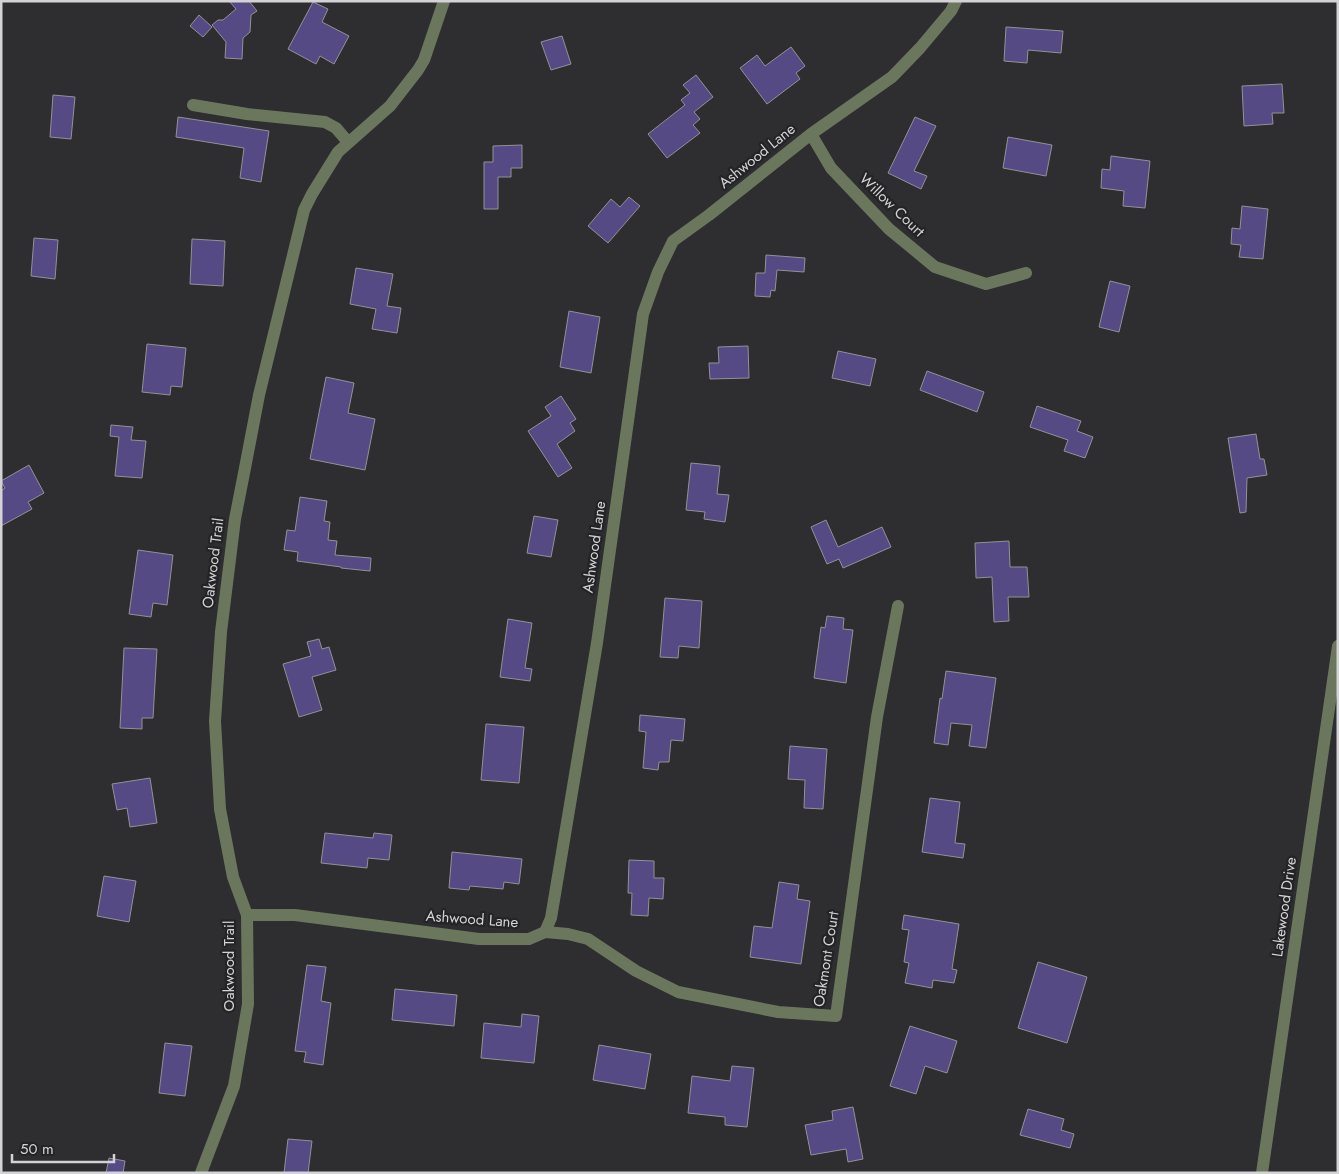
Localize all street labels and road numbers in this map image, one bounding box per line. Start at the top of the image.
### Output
street label: Ashwood Lane [714,118,800,194]
street label: Willow Court [854,168,930,242]
street label: Ashwood Lane [577,499,611,594]
street label: Oakwood Trail [197,517,229,609]
street label: Lakewood Drive [1266,855,1302,958]
street label: Ashwood Lane [425,905,519,933]
street label: Oakmont Court [808,909,844,1008]
street label: Oakwood Trail [218,921,240,1011]

